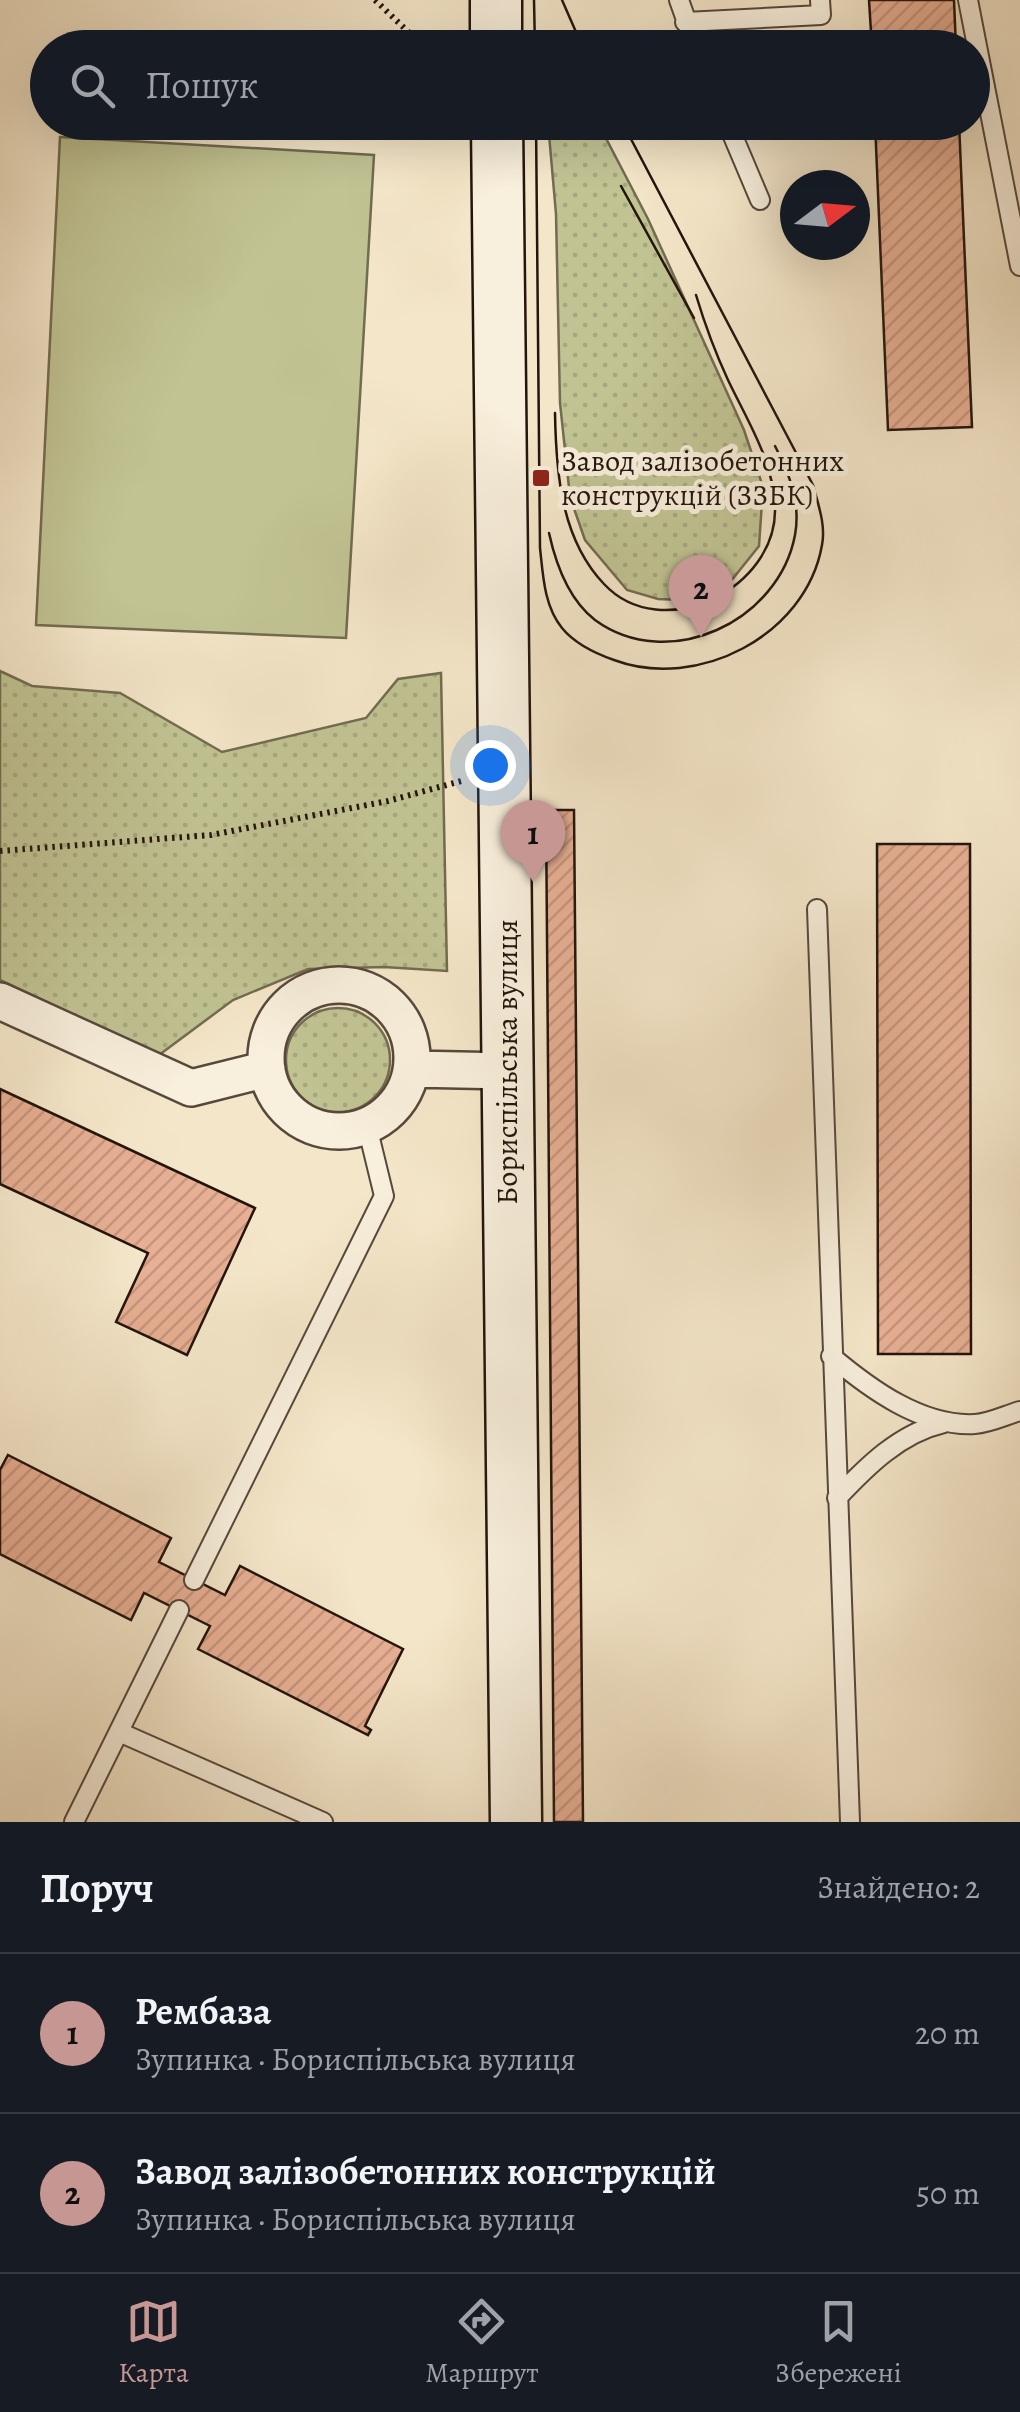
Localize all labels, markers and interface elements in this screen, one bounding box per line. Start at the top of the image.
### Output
search box [30,30,990,140]
icon: search [65,58,120,113]
text: Пошук [145,59,258,111]
north arrow [780,170,870,260]
place label: Завод залізобетонних конструкцій (ЗЗБК) [561,441,844,515]
marker: Завод залізобетонних конструкцій (ЗЗБК) [530,467,552,489]
pin: 2 [668,554,734,637]
your location [465,740,516,791]
pin: 1 [500,800,566,882]
street label: Бориспільська вулиця [487,919,527,1205]
text: Поруч [40,1859,154,1916]
text: Знайдено: 2 [817,1865,980,1909]
text: Рембаза [135,1985,271,2037]
text: 1 [67,2011,78,2055]
text: 20 m [915,2011,980,2055]
text: Зупинка · Бориспільська вулиця [135,2037,576,2081]
text: Завод залізобетонних конструкцій [135,2145,716,2197]
text: 2 [65,2171,80,2215]
text: 50 m [916,2171,980,2215]
text: Зупинка · Бориспільська вулиця [135,2197,576,2241]
tab: Карта [118,2294,189,2392]
tab: Маршрут [425,2294,539,2392]
tab: Збережені [775,2294,902,2392]

